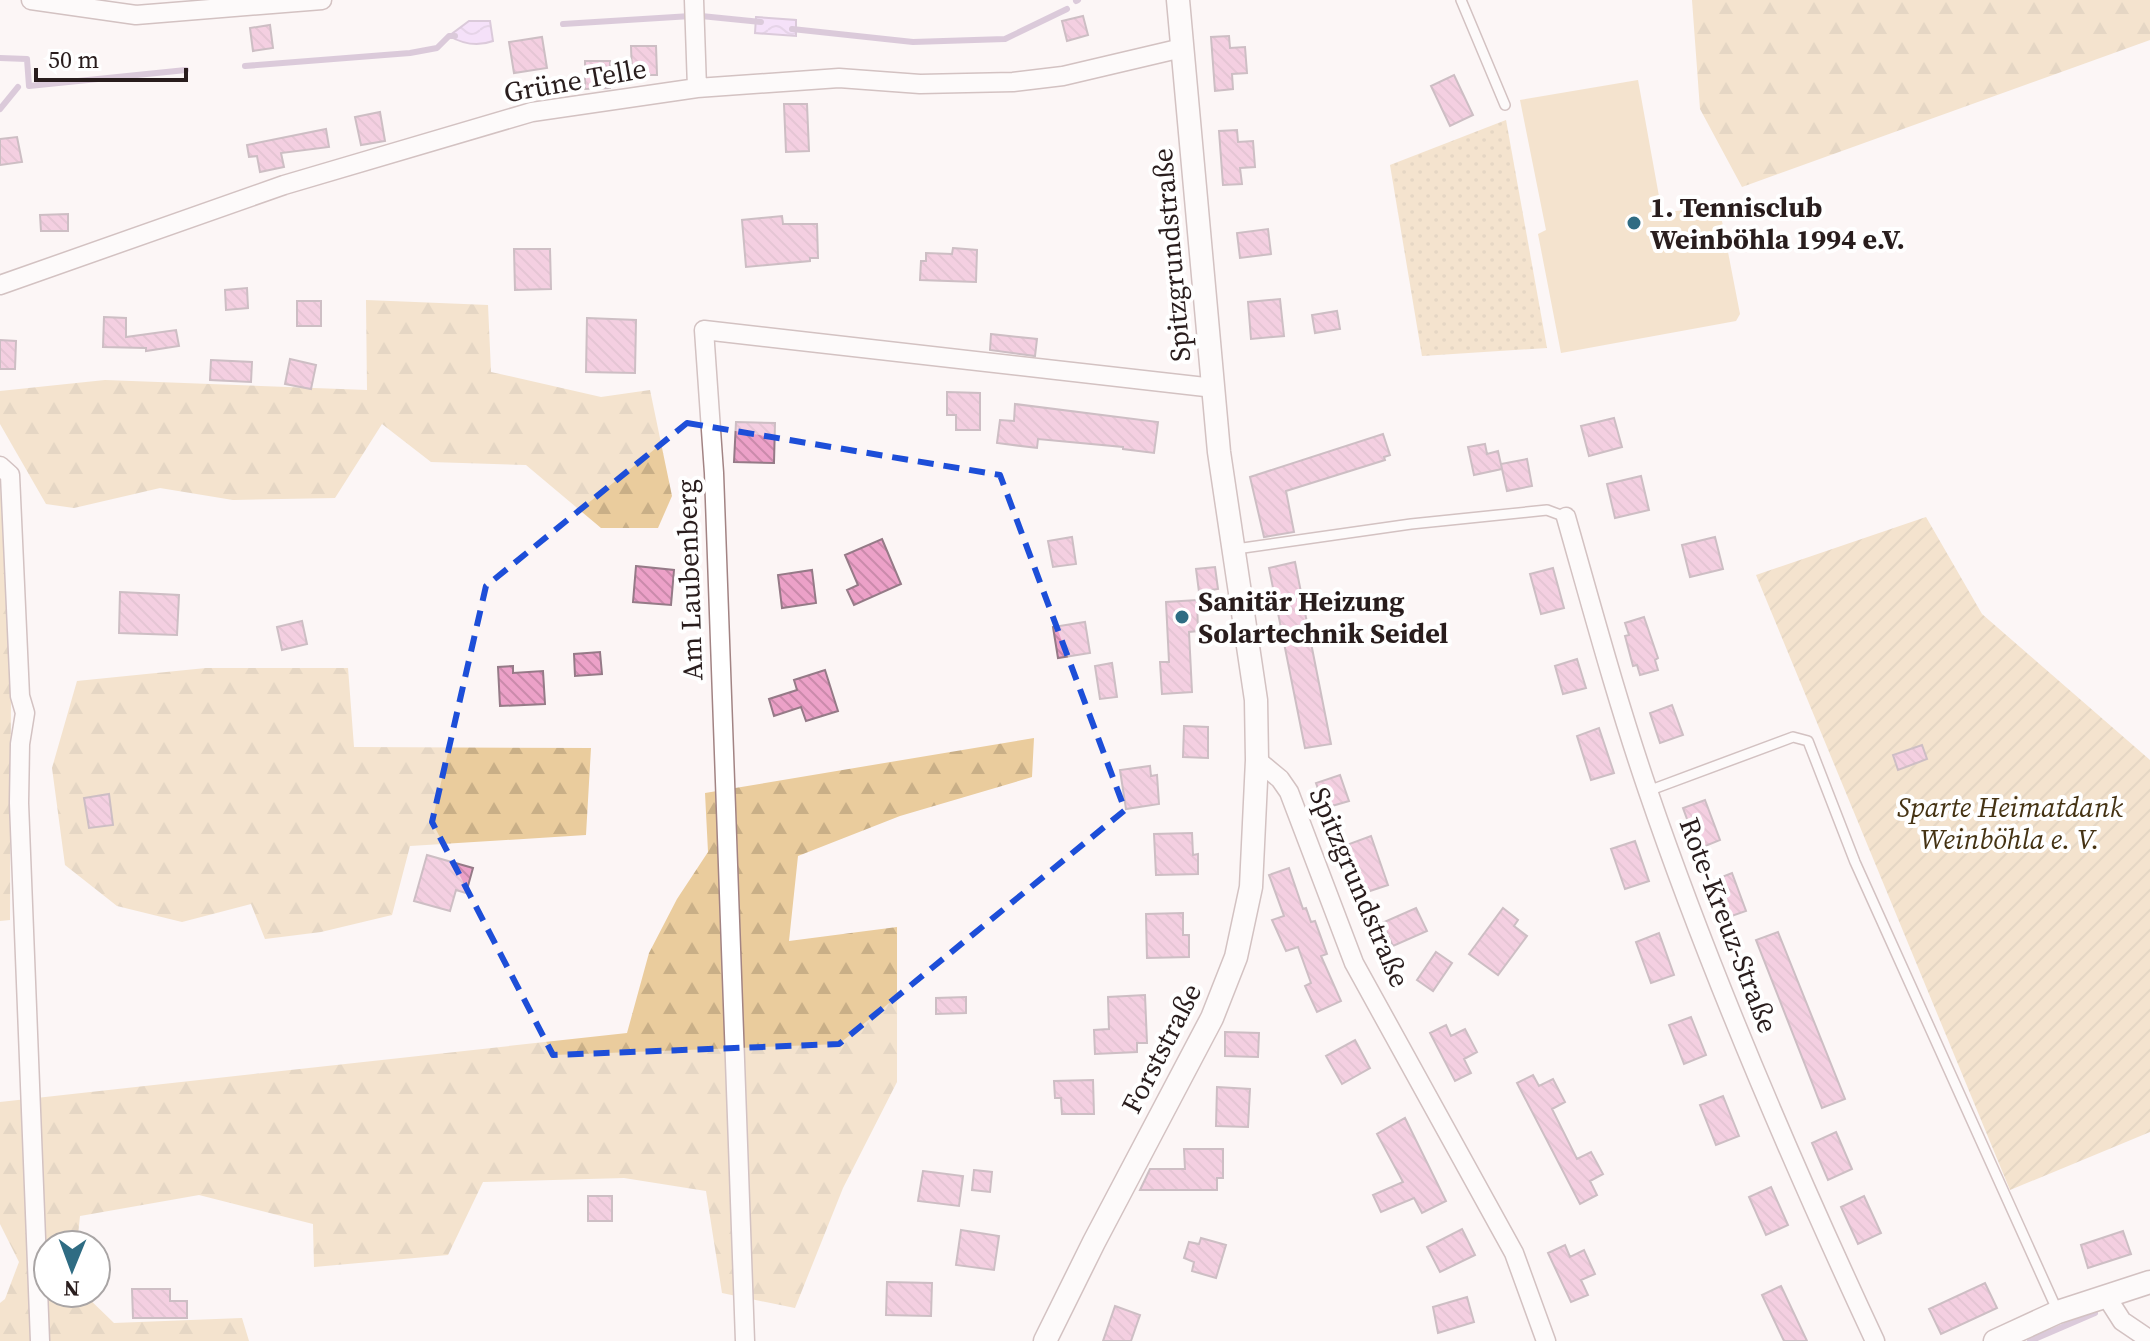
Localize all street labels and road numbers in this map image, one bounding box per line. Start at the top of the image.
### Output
street label: Grüne Telle [501,49,649,111]
street label: Spitzgrundstraße [1143,147,1199,363]
street label: Am Laubenberg [666,479,712,681]
street label: Spitzgrundstraße [1301,781,1419,993]
street label: Rote-Kreuz-Straße [1670,812,1788,1038]
street label: Forststraße [1112,976,1210,1120]

